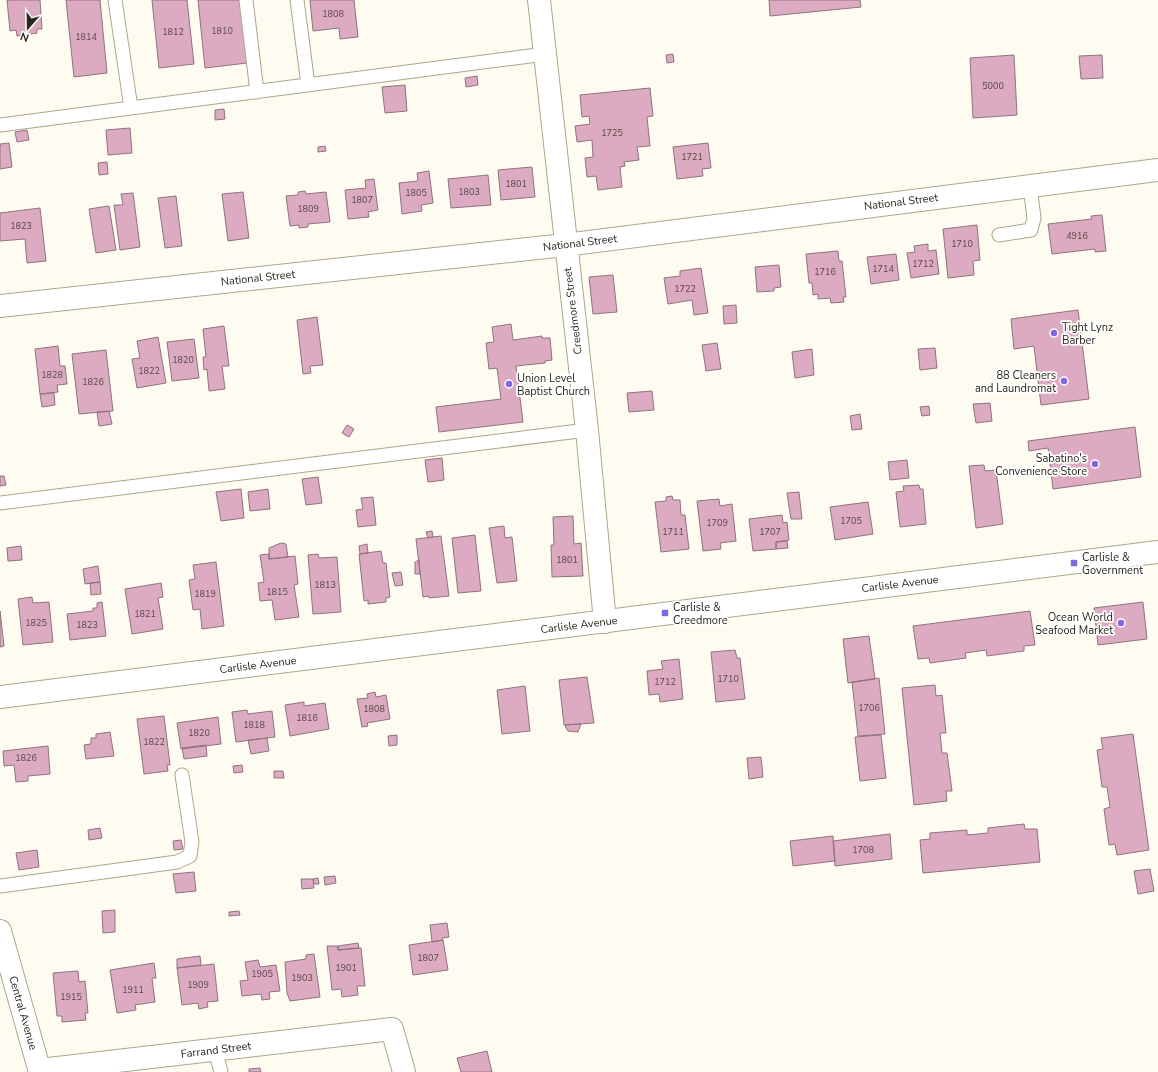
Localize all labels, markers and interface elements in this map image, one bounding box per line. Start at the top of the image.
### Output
north arrow [8,8,48,48]
house number: 1808 [322,8,344,20]
house number: 1810 [211,25,233,37]
house number: 1812 [162,26,184,38]
text: N [18,28,31,45]
house number: 1814 [75,31,97,43]
house number: 5000 [982,80,1004,92]
house number: 1725 [601,127,623,139]
house number: 1721 [681,151,703,163]
house number: 1801 [505,178,527,190]
house number: 1803 [458,186,480,198]
house number: 1805 [405,187,427,199]
street label: National Street [863,190,939,214]
house number: 1807 [351,194,373,206]
house number: 1809 [297,203,319,215]
house number: 1823 [10,220,32,232]
house number: 4916 [1066,230,1088,242]
street label: National Street [542,231,618,255]
house number: 1710 [951,238,973,250]
house number: 1712 [912,258,934,270]
house number: 1714 [872,263,894,275]
house number: 1716 [814,266,836,278]
street label: National Street [220,267,296,289]
street label: Creedmore Street [560,267,586,355]
house number: 1722 [674,283,696,295]
place label: Tight Lynz Barber [1062,320,1113,348]
marker: Tight Lynz Barber [1049,328,1059,338]
house number: 1820 [172,354,194,366]
house number: 1822 [138,365,160,377]
place label: 88 Cleaners and Laundromat [975,368,1056,396]
house number: 1828 [41,369,63,381]
place label: Union Level Baptist Church [517,371,590,399]
house number: 1826 [82,376,104,388]
marker: 88 Cleaners and Laundromat [1059,376,1069,386]
marker: Union Level Baptist Church [504,379,514,389]
place label: Sabatino's Convenience Store [995,451,1087,479]
marker: Sabatino's Convenience Store [1090,459,1100,469]
house number: 1705 [840,515,862,527]
house number: 1709 [706,517,728,529]
house number: 1711 [662,526,684,538]
house number: 1707 [759,526,781,538]
place label: Carlisle & Government [1082,550,1143,578]
house number: 1801 [556,554,578,566]
marker: Carlisle & Government [1069,558,1079,568]
street label: Carlisle Avenue [861,572,939,596]
house number: 1813 [314,579,336,591]
house number: 1815 [266,586,288,598]
house number: 1819 [194,588,216,600]
place label: Carlisle & Creedmore [673,600,728,628]
house number: 1821 [134,608,156,620]
marker: Carlisle & Creedmore [660,608,670,618]
place label: Ocean World Seafood Market [1035,610,1113,638]
street label: Carlisle Avenue [540,613,618,637]
house number: 1825 [25,617,47,629]
marker: Ocean World Seafood Market [1116,618,1126,628]
house number: 1823 [76,619,98,631]
street label: Carlisle Avenue [219,653,297,677]
house number: 1710 [717,673,739,685]
house number: 1712 [654,676,676,688]
house number: 1706 [858,702,880,714]
house number: 1808 [363,703,385,715]
house number: 1816 [296,712,318,724]
house number: 1818 [243,719,265,731]
house number: 1820 [188,727,210,739]
house number: 1822 [143,736,165,748]
house number: 1826 [15,752,37,764]
house number: 1708 [852,844,874,856]
house number: 1807 [417,952,439,964]
house number: 1901 [335,962,357,974]
house number: 1905 [251,968,273,980]
house number: 1903 [291,972,313,984]
street label: Central Avenue [5,974,41,1052]
house number: 1909 [187,979,209,991]
house number: 1911 [122,984,144,996]
house number: 1915 [60,991,82,1003]
street label: Farrand Street [180,1038,252,1062]

